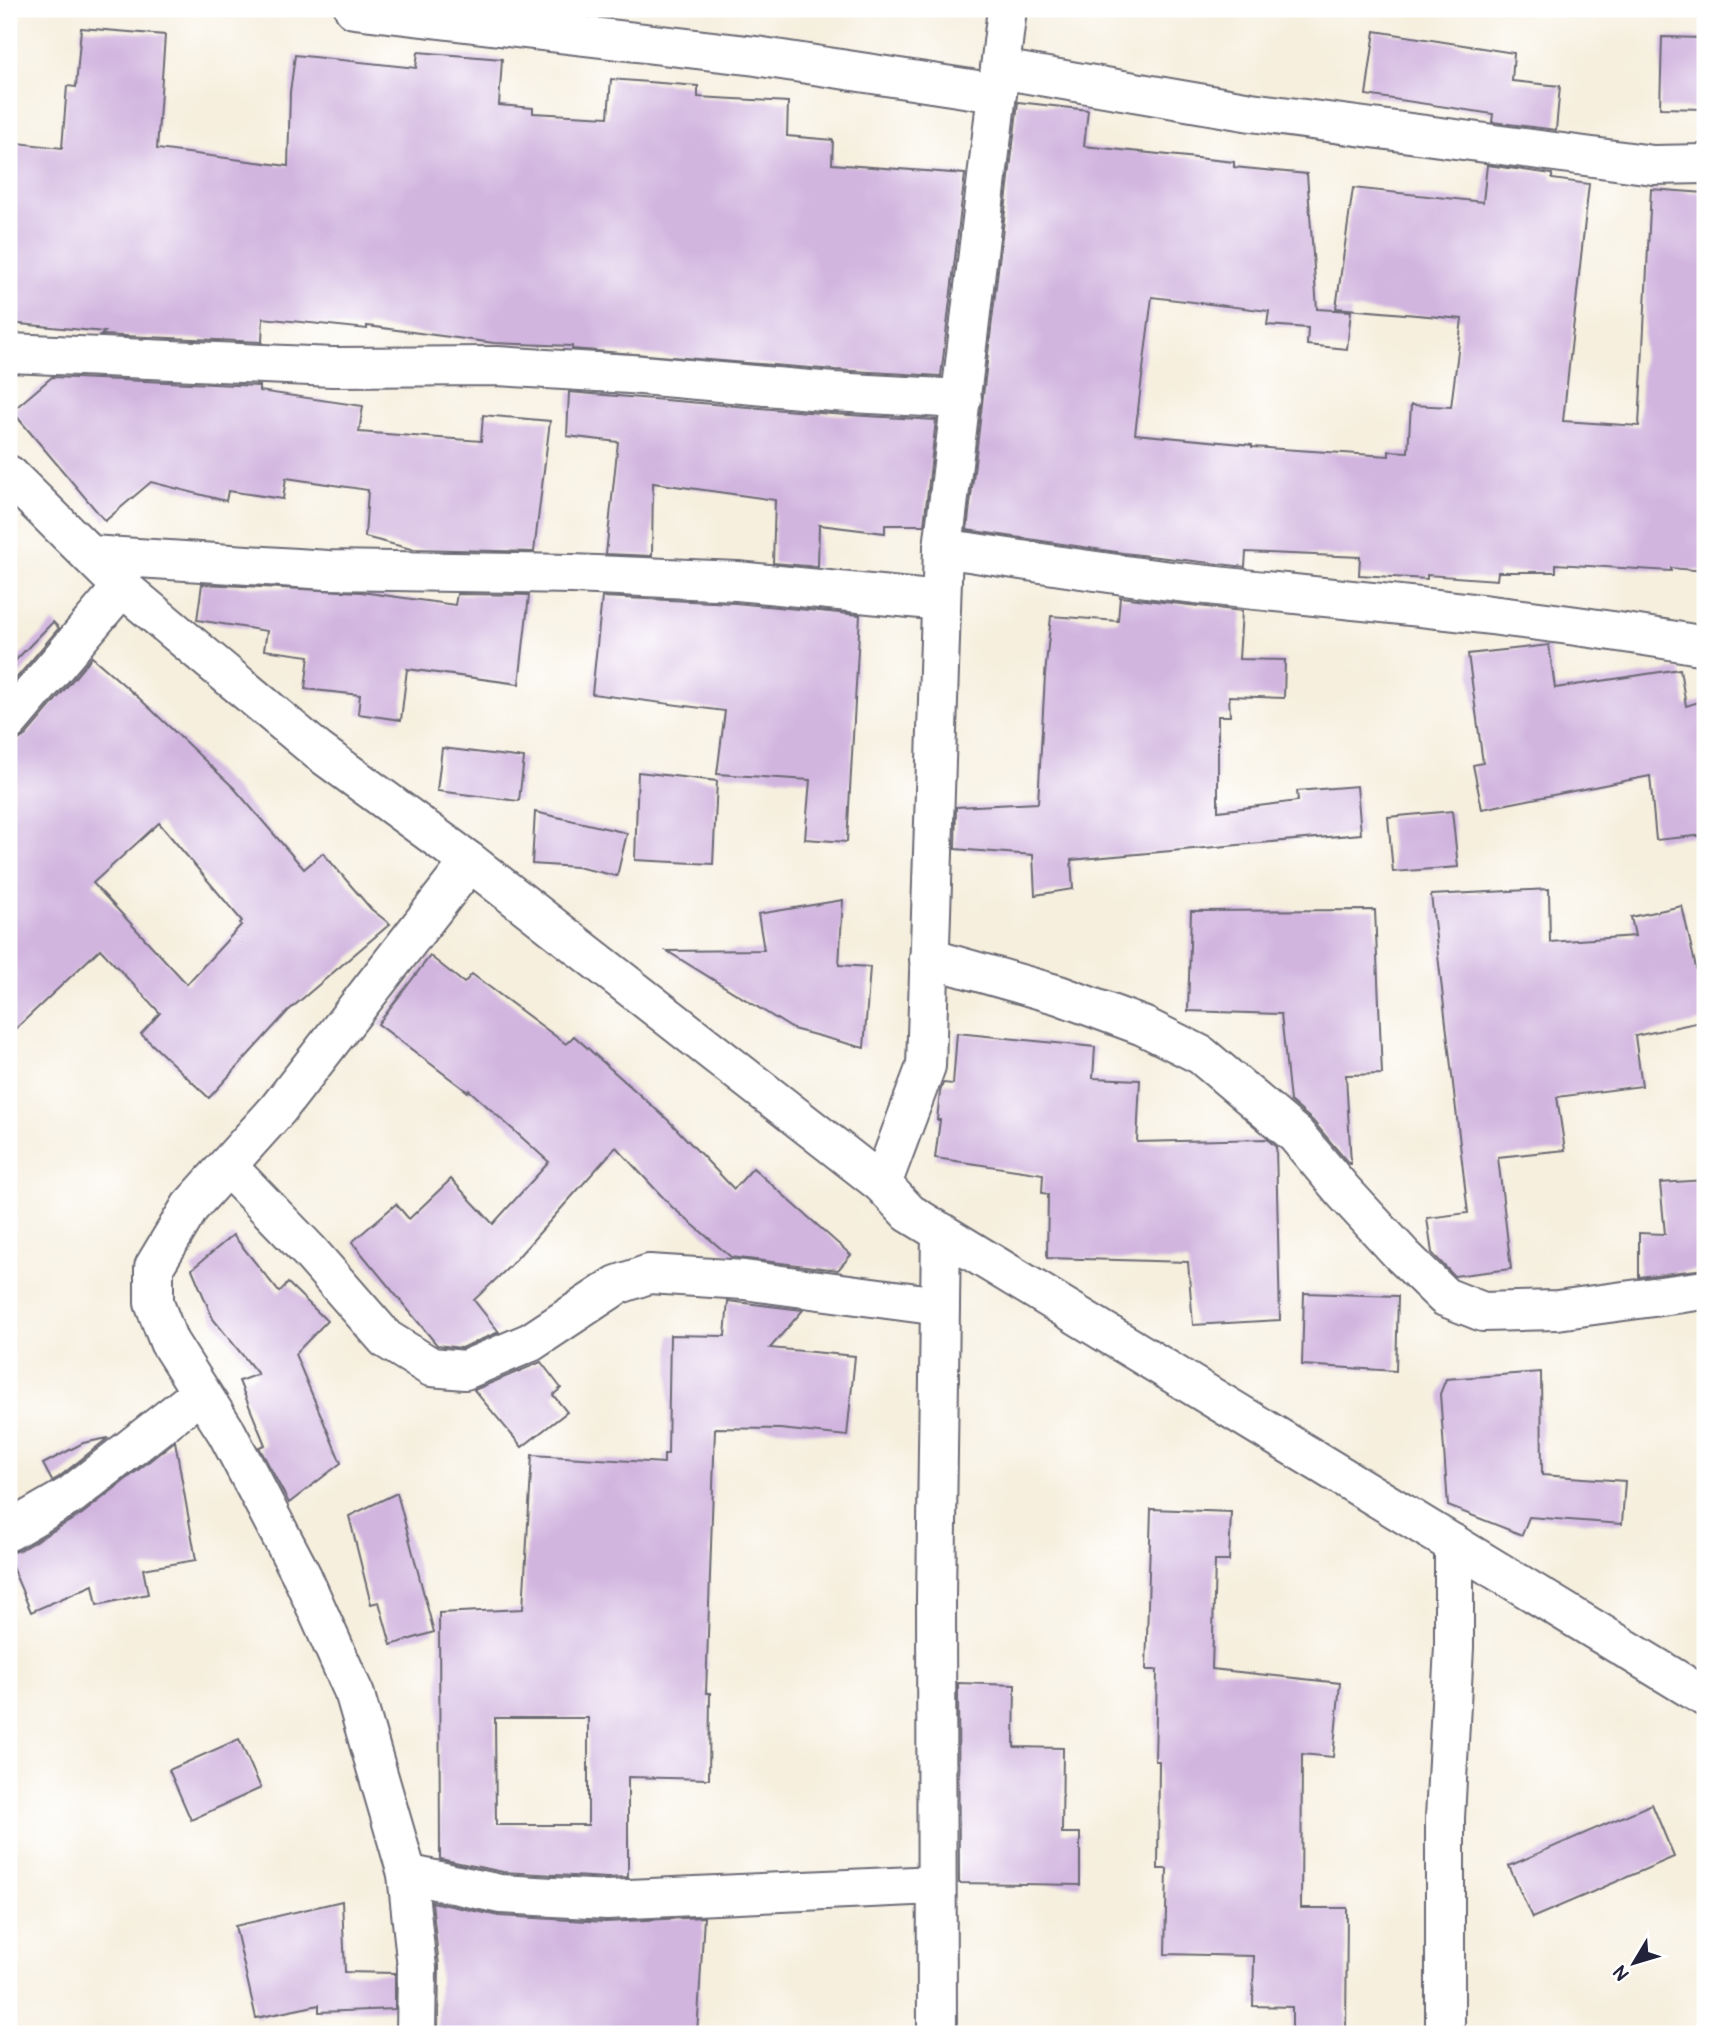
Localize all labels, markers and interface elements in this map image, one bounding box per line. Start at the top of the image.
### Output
north arrow [1598,1927,1668,1997]
text: N [1608,1960,1635,1985]

